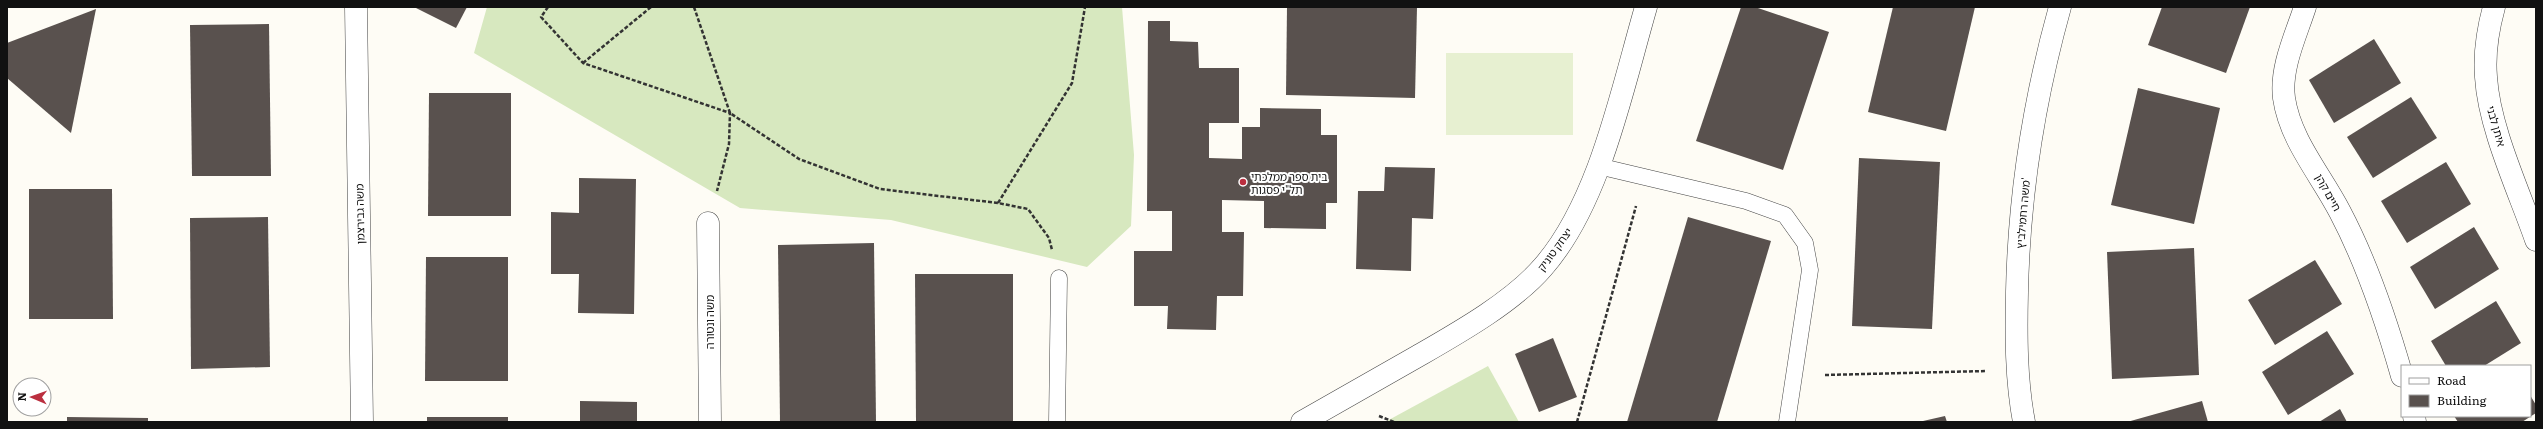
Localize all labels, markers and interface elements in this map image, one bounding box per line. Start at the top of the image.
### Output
street label: איתן לבני [2484,104,2510,148]
place label: בית ספר ממלכתי תל"י פסגות [1251,168,1328,197]
street label: חיים קהן [2312,170,2346,214]
marker: בית ספר ממלכתי תל"י פסגות [1238,177,1248,187]
street label: משה רחמילביץ' [2011,177,2033,249]
street label: משה גבירצמן [350,184,368,244]
street label: יצחק טוניק [1533,224,1575,274]
street label: משה ונטורה [701,295,717,349]
legend [2401,365,2531,417]
text: Road [2437,371,2467,389]
north arrow [12,377,52,417]
text: Building [2437,391,2487,409]
text: N [13,392,29,402]

